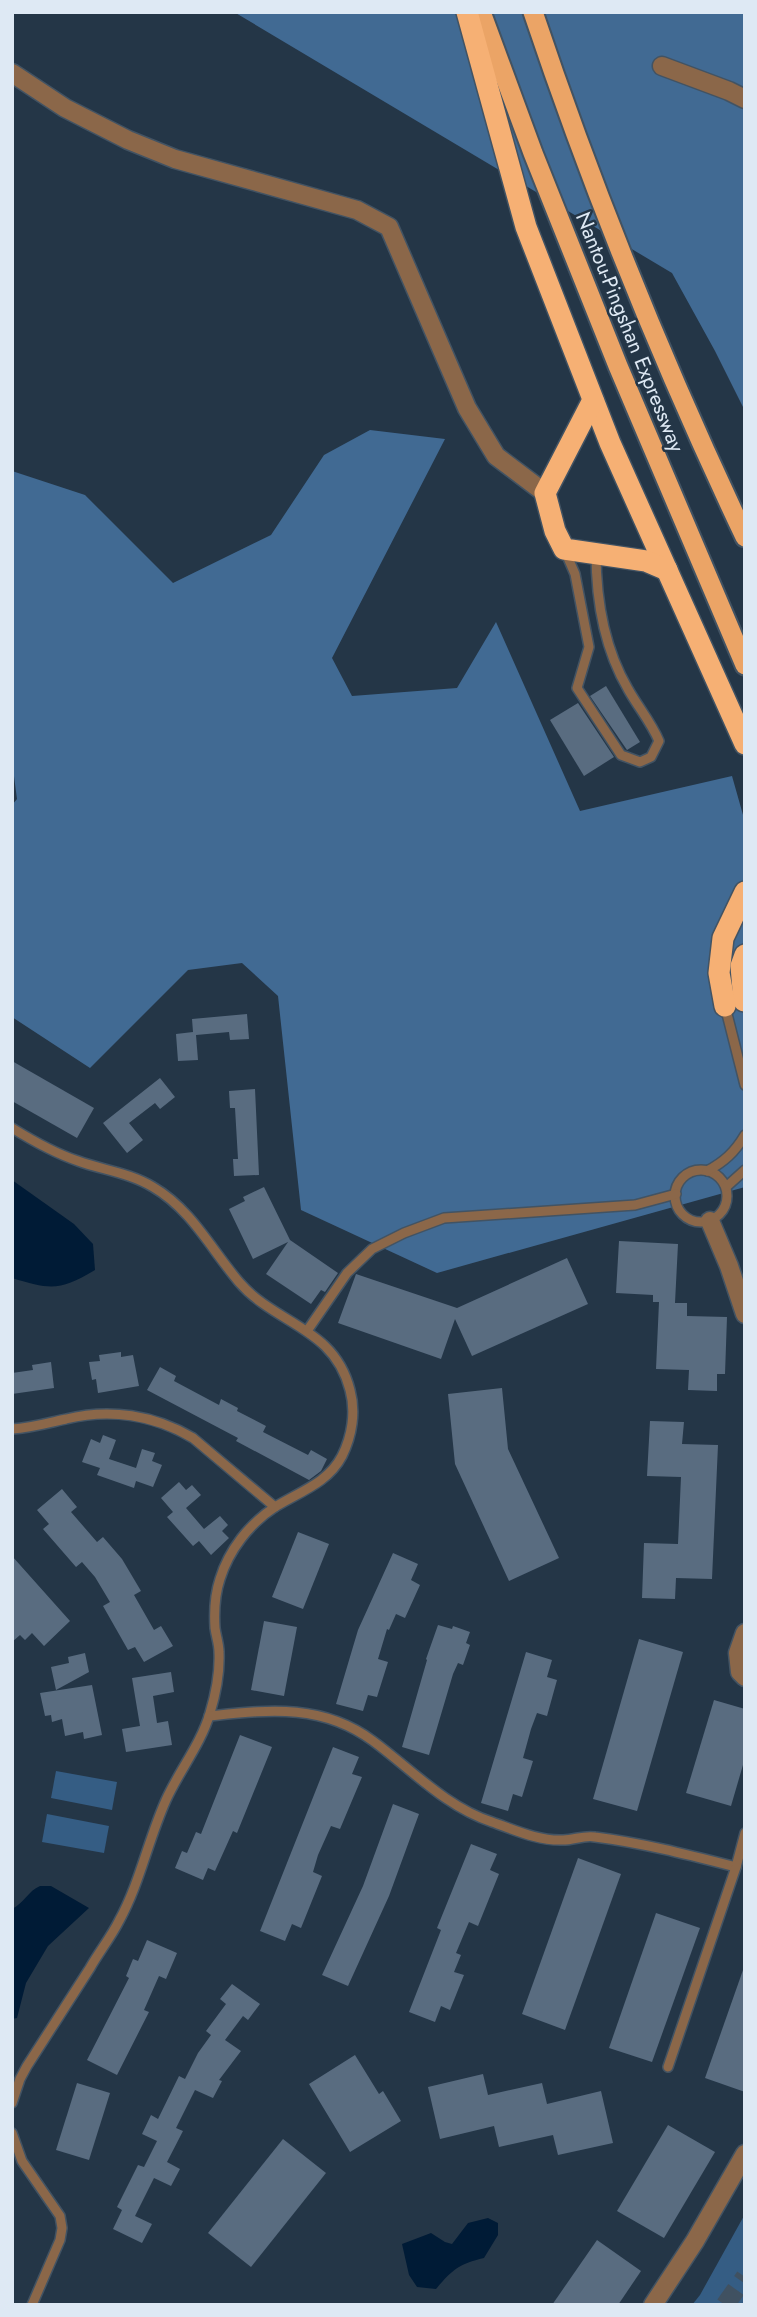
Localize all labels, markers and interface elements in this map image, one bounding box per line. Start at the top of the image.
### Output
street label: Nantou-Pingshan Expressway [568,207,692,457]

